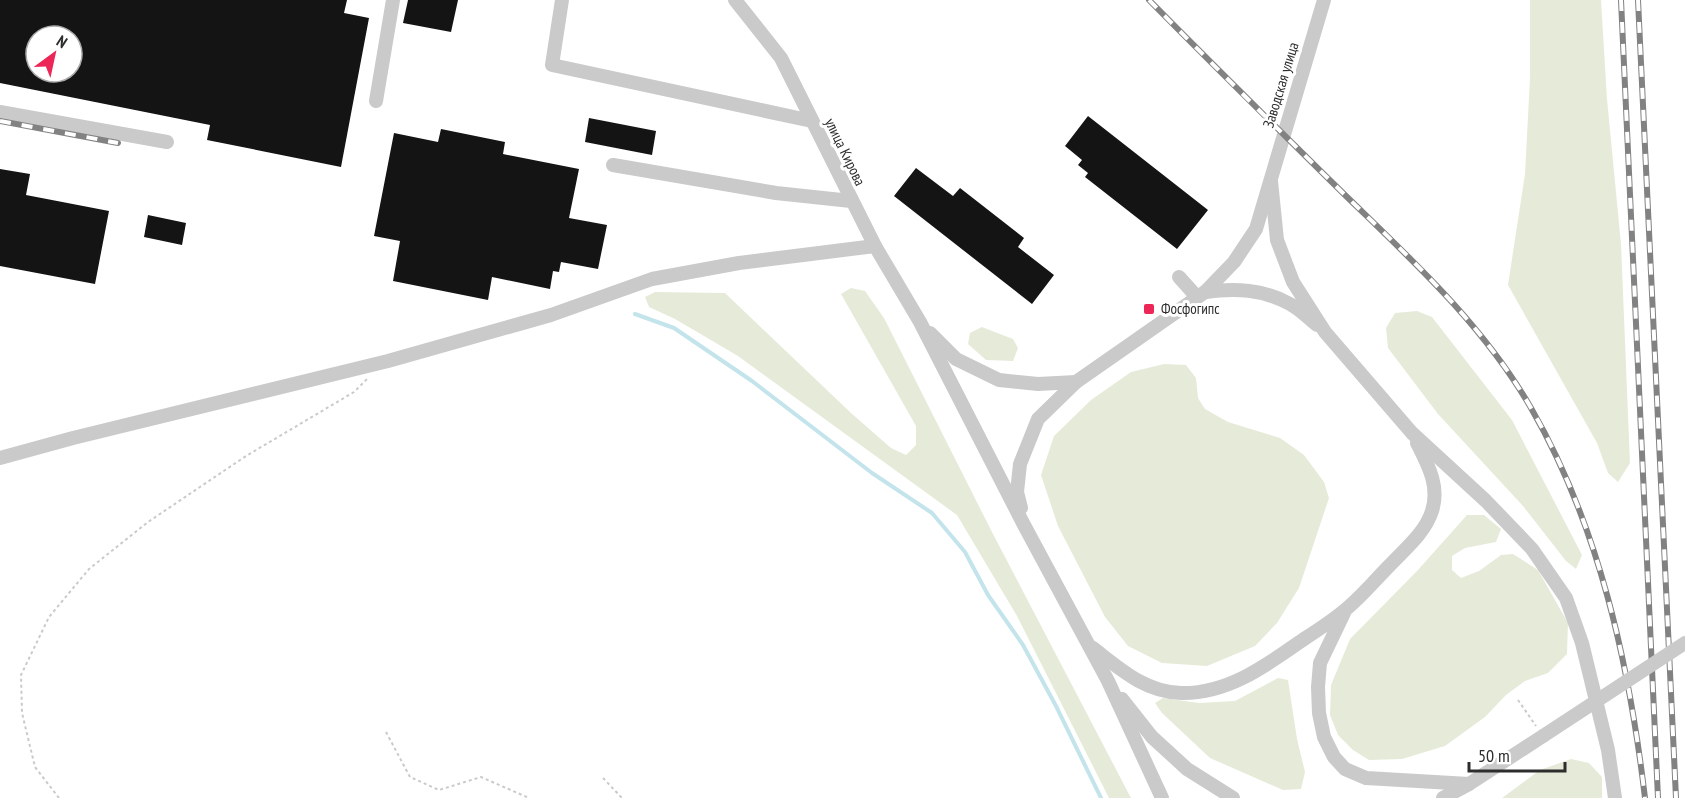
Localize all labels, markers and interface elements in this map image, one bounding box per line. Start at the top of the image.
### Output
north arrow [24,24,84,84]
text: N [53,31,71,52]
street label: Заводская улица [1259,40,1303,130]
street label: улица Кирова [821,115,870,189]
place label: Фосфогипс [1161,299,1220,318]
marker: Фосфогипс [1142,302,1156,316]
scale bar [1469,735,1565,773]
text: 50 m [1478,744,1510,767]

